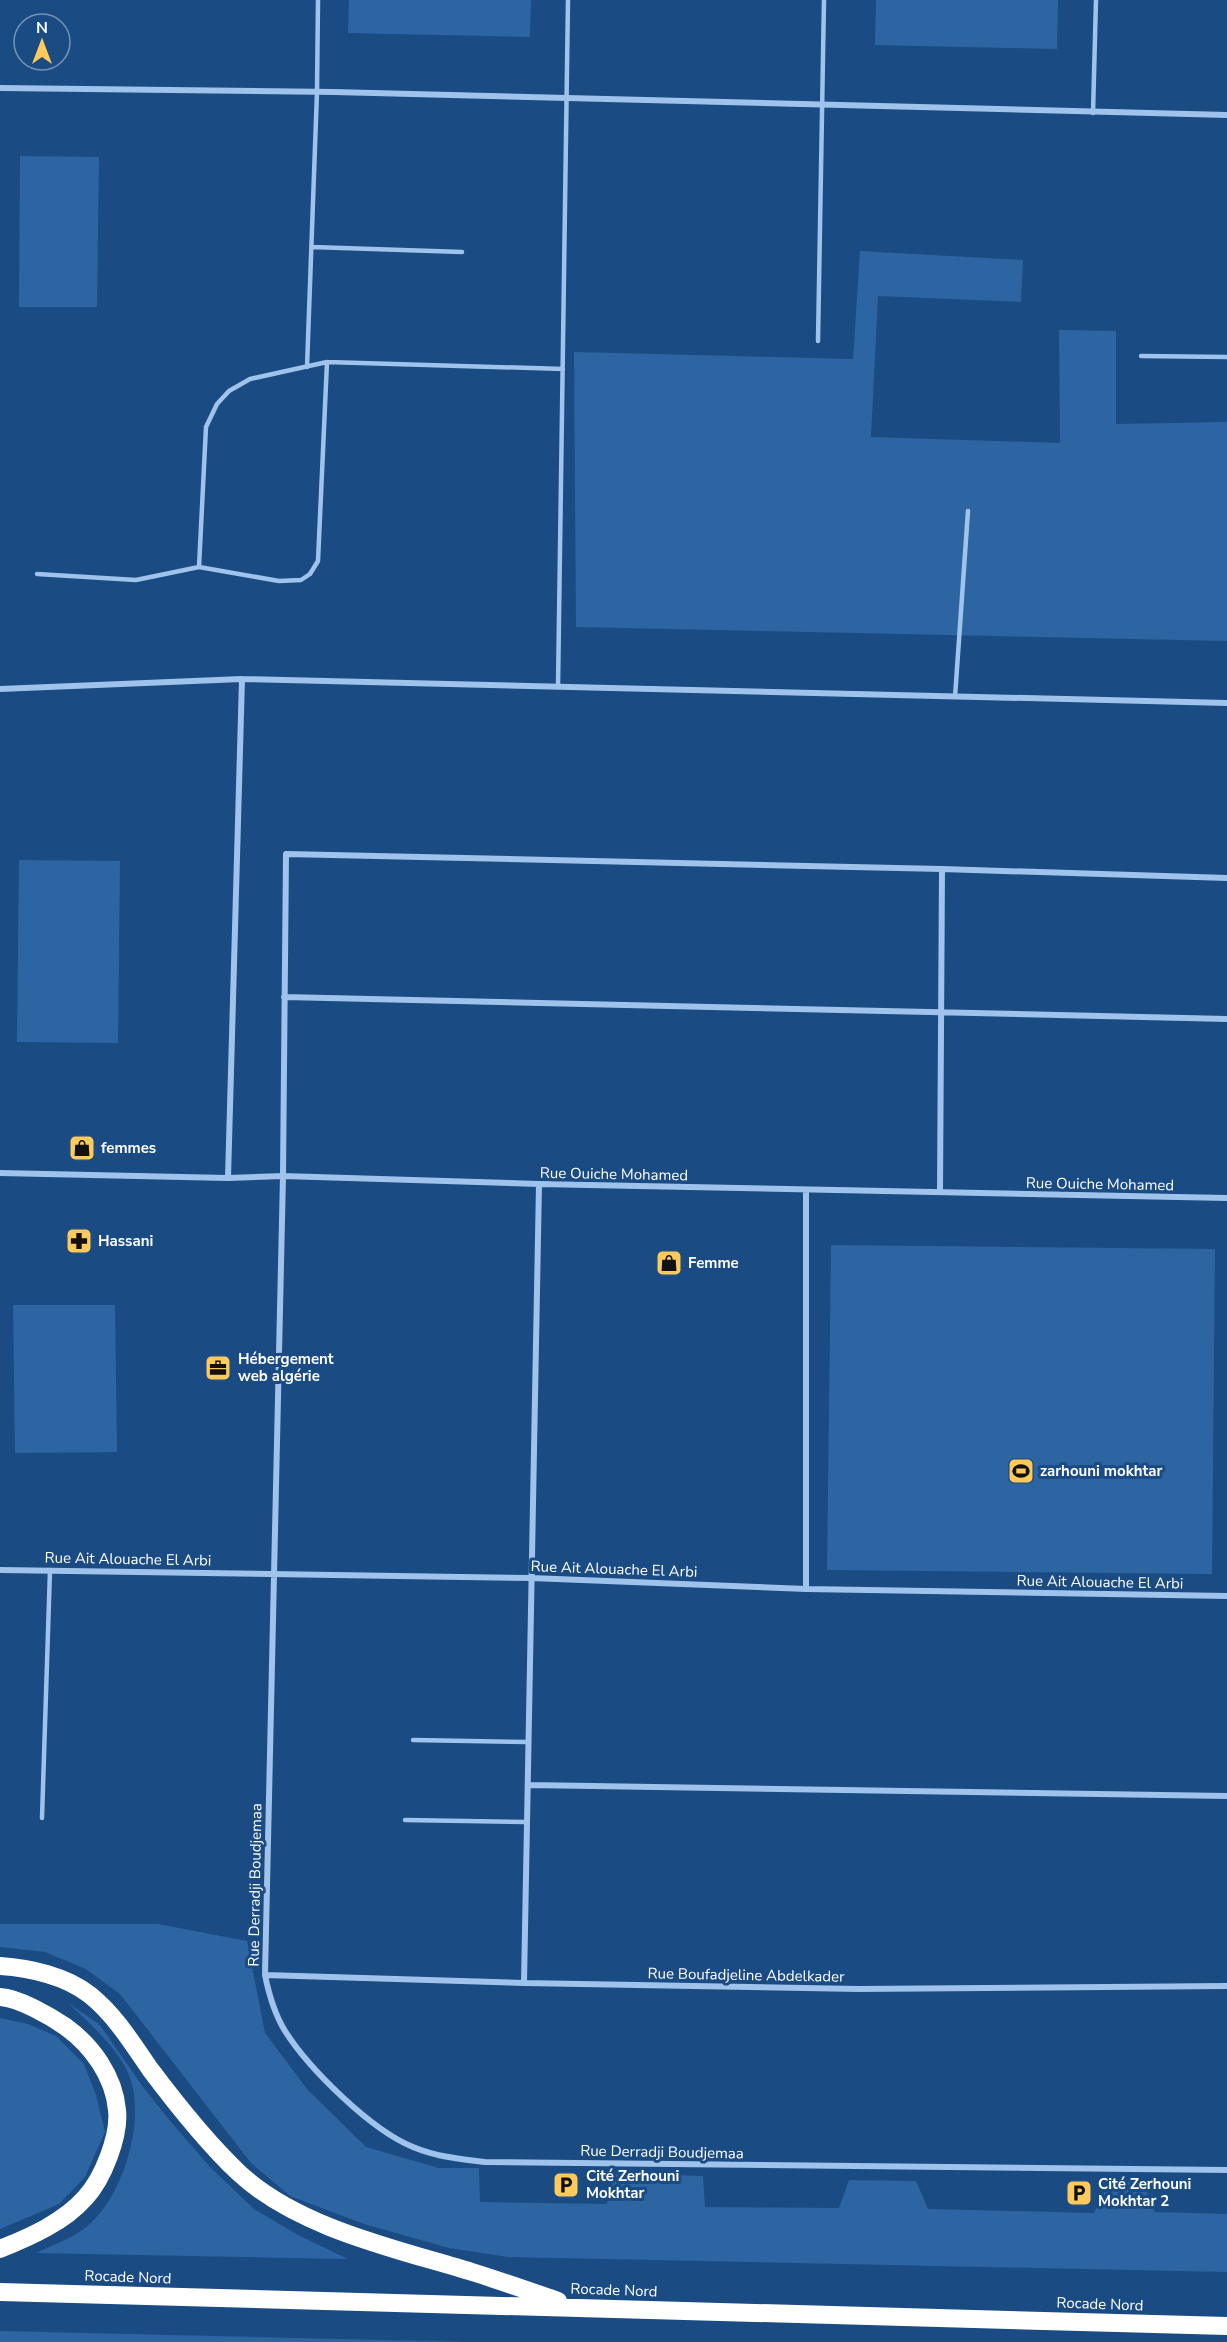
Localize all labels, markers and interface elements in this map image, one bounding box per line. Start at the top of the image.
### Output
north arrow [12,12,72,72]
text: N [36,17,48,39]
shop icon: femmes [67,1133,97,1163]
place label: femmes [101,1138,156,1158]
street label: Rue Ouiche Mohamed [540,1163,688,1185]
street label: Rue Ouiche Mohamed [1026,1173,1174,1195]
pharmacy icon: Hassani [64,1226,94,1256]
place label: Hassani [98,1231,153,1251]
shop icon: Femme [654,1248,684,1278]
place label: Femme [688,1253,739,1273]
place label: Hébergement web algérie [238,1349,334,1386]
office icon: Hébergement web algérie [203,1353,233,1383]
sports icon: zarhouni mokhtar [1006,1456,1036,1486]
place label: zarhouni mokhtar [1040,1461,1162,1481]
street label: Rue Ait Alouache El Arbi [44,1548,212,1570]
street label: Rue Ait Alouache El Arbi [530,1556,698,1582]
street label: Rue Ait Alouache El Arbi [1016,1571,1184,1593]
street label: Rue Derradji Boudjemaa [244,1803,266,1967]
street label: Rue Boufadjeline Abdelkader [647,1963,845,1987]
street label: Rue Derradji Boudjemaa [580,2141,744,2163]
place label: Cité Zerhouni Mokhtar [586,2166,679,2203]
parking icon: Cité Zerhouni Mokhtar [551,2170,581,2200]
place label: Cité Zerhouni Mokhtar 2 [1098,2174,1191,2211]
parking icon: Cité Zerhouni Mokhtar 2 [1064,2178,1094,2208]
street label: Rocade Nord [84,2265,172,2289]
street label: Rocade Nord [570,2278,658,2302]
street label: Rocade Nord [1056,2292,1144,2316]

